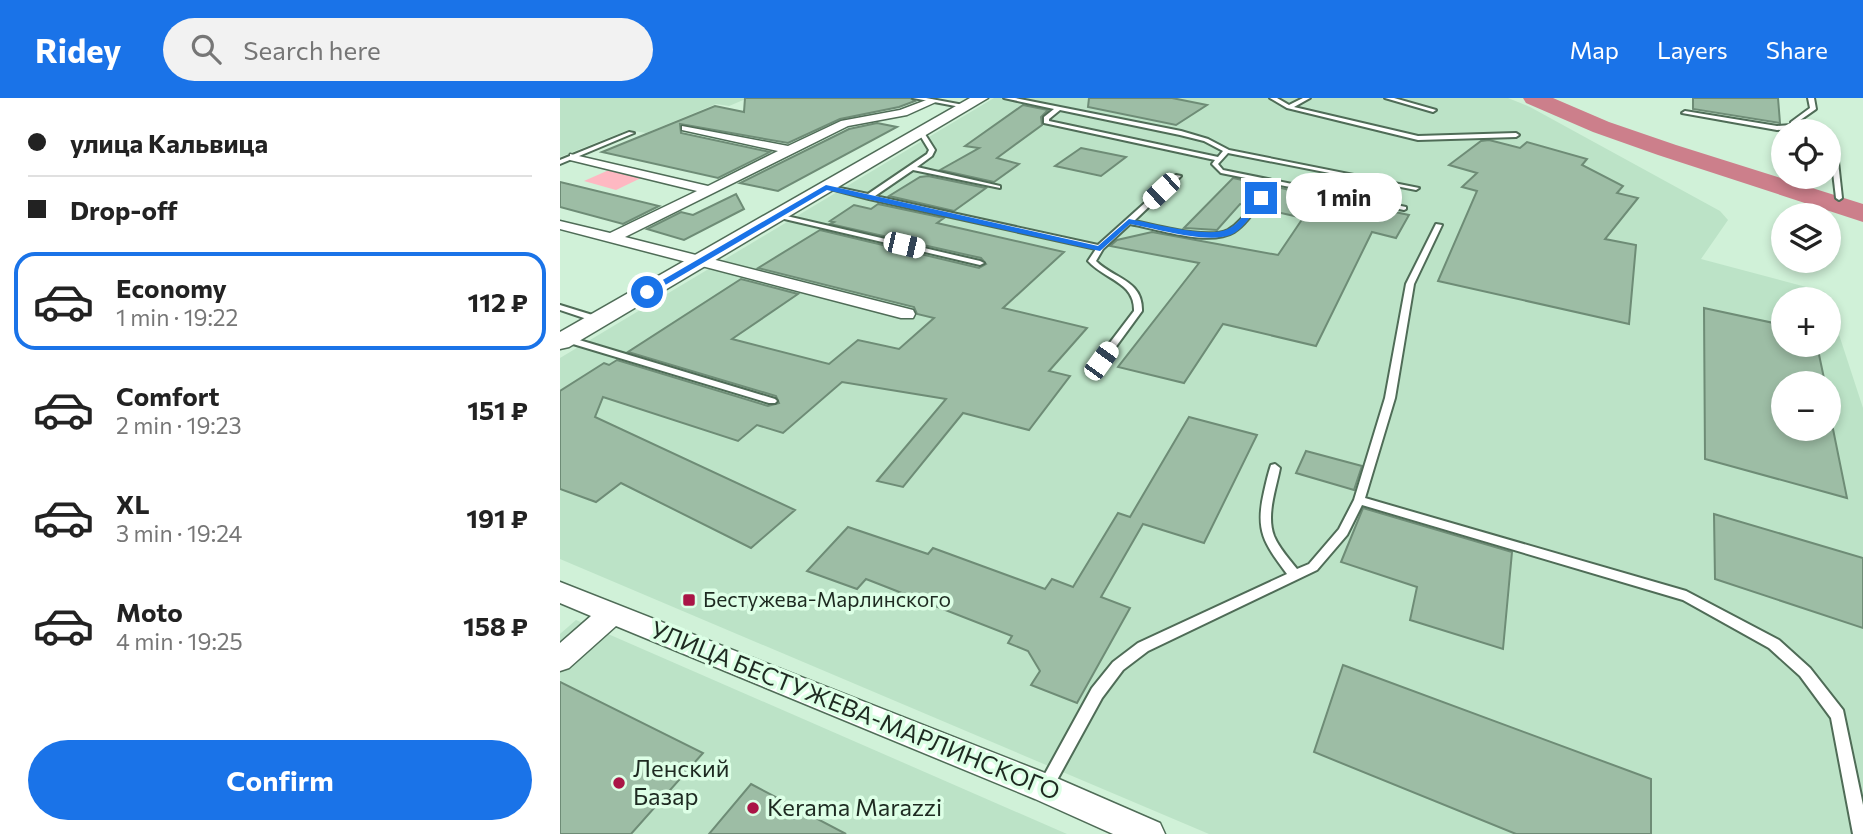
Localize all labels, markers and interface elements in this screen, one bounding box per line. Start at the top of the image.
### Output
search box [163,18,653,81]
text: Ridey [35,29,121,70]
icon: search [187,30,225,68]
text: Search here [243,34,381,65]
text: Map [1570,35,1619,64]
text: Layers [1657,35,1728,64]
text: Share [1766,35,1828,64]
map controls [1771,119,1841,441]
button: locate [1771,119,1841,189]
text: улица Кальвица [70,127,268,158]
car [1139,169,1184,213]
callout: 1 min [1286,174,1401,222]
route end [1245,182,1277,214]
text: 1 min [1317,183,1371,211]
text: Drop-off [70,194,177,225]
button: layers [1771,203,1841,273]
car [882,230,927,260]
icon: car [32,270,95,333]
text: Economy [116,272,227,303]
route start [631,276,663,308]
text: 112 ₽ [468,286,528,317]
button: + [1771,287,1841,357]
text: 1 min · 19:22 [116,303,238,331]
car [1081,338,1122,384]
button: − [1771,371,1841,441]
icon: car [32,378,95,441]
text: Comfort [116,380,219,411]
text: 151 ₽ [467,394,528,425]
text: 2 min · 19:23 [116,411,242,439]
icon: car [32,486,95,549]
text: XL [116,488,150,519]
text: 191 ₽ [466,502,528,533]
text: 3 min · 19:24 [116,519,242,547]
place label: Бестужева-Марлинского [703,586,951,611]
marker: Бестужева-Марлинского [681,592,697,608]
icon: car [32,594,95,657]
text: Moto [116,596,183,627]
text: 158 ₽ [463,610,528,641]
street label: УЛИЦА БЕСТУЖЕВА-МАРЛИНСКОГО [647,614,1065,805]
text: 4 min · 19:25 [116,627,243,655]
button: Confirm [28,740,532,820]
place label: Ленский Базар [633,753,730,810]
marker: Ленский Базар [611,775,627,791]
place label: Kerama Marazzi [767,792,942,821]
marker: Kerama Marazzi [745,800,761,816]

